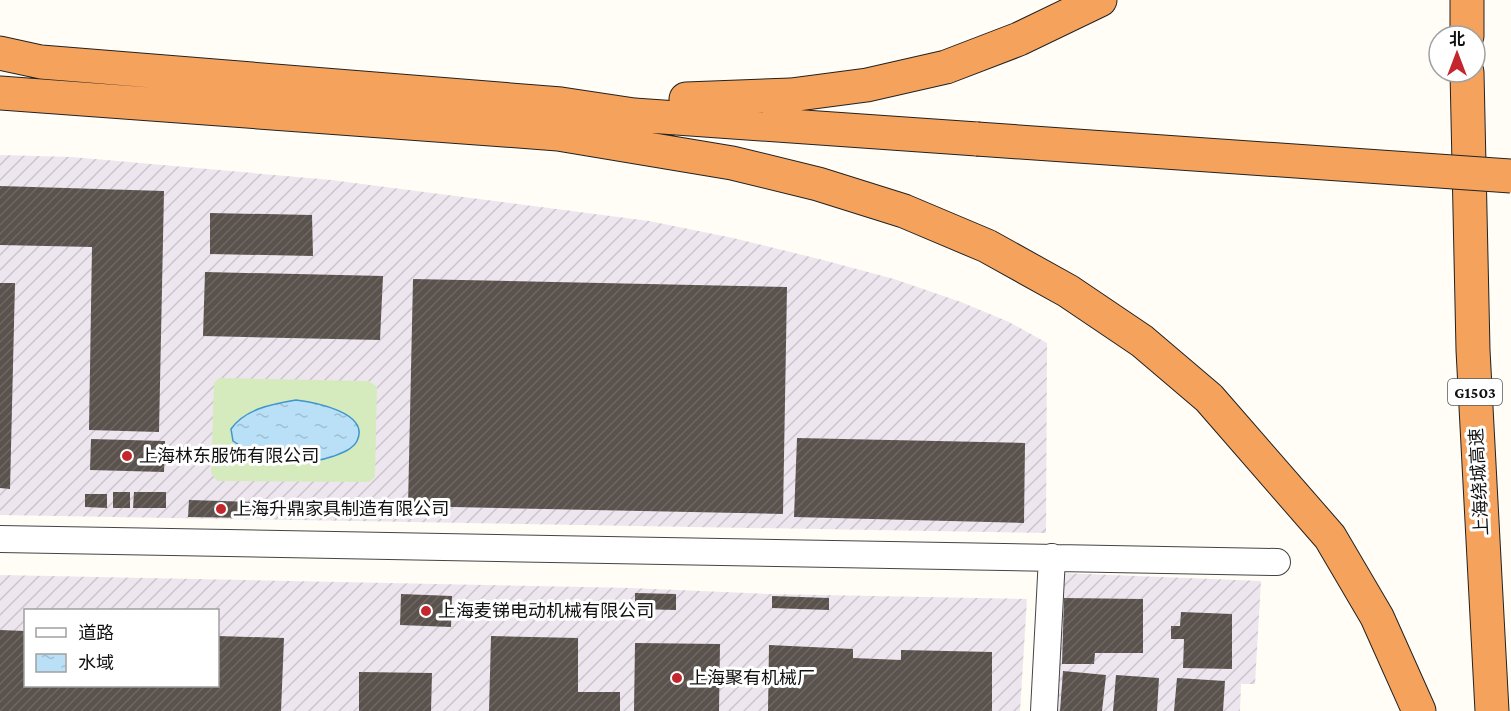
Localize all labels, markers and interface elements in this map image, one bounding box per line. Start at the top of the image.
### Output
north arrow [1427,24,1487,84]
text: 北 [1449,31,1465,48]
road number: G1503 [1448,379,1502,405]
street label: 上海绕城高速 [1466,428,1492,536]
place label: 上海林东服饰有限公司 [139,446,319,466]
marker: 上海林东服饰有限公司 [120,449,134,463]
place label: 上海升鼎家具制造有限公司 [233,499,449,519]
marker: 上海升鼎家具制造有限公司 [214,502,228,516]
place label: 上海麦锑电动机械有限公司 [438,601,654,621]
marker: 上海麦锑电动机械有限公司 [419,604,433,618]
legend [24,609,219,687]
text: 道路 [78,623,114,643]
text: 水域 [78,653,114,673]
place label: 上海聚有机械厂 [689,668,815,688]
marker: 上海聚有机械厂 [670,671,684,685]

